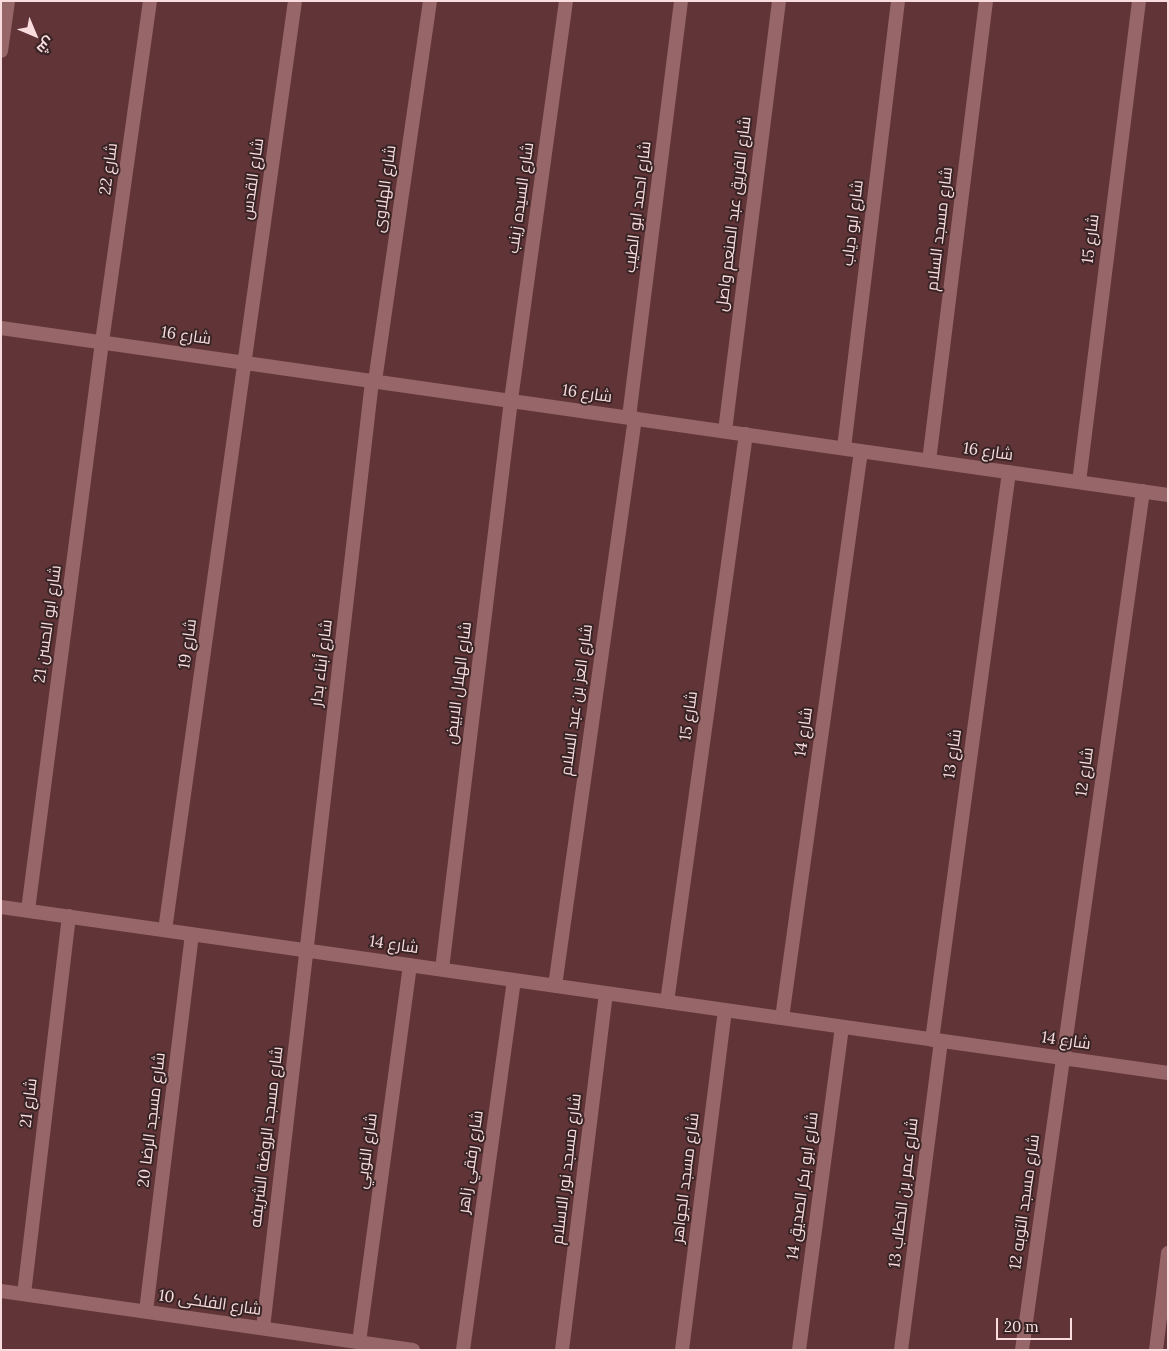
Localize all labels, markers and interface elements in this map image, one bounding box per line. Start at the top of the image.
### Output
north arrow [10,10,60,60]
text: ش [33,33,58,58]
street label: شارع الفريق عبد المنعم واصل [713,115,755,313]
street label: شارع القدس [238,137,268,221]
street label: شارع احمد ابو الطيب [620,140,656,274]
street label: شارع السيده زينب [504,141,538,255]
street label: شارع 22 [96,142,122,196]
street label: شارع الهلاوى [369,144,401,234]
street label: شارع مسجد السلام [923,166,957,292]
street label: شارع ابو دياب [838,179,868,267]
street label: شارع 15 [1078,213,1104,265]
street label: شارع 16 [160,323,212,349]
street label: شارع 16 [561,381,613,407]
street label: شارع 16 [962,439,1014,465]
street label: شارع ابو الحسن 21 [30,564,66,684]
street label: شارع 19 [175,618,201,670]
street label: شارع أبناء بدار [307,618,337,708]
street label: شارع الهلال الابيض [442,621,476,745]
street label: شارع العز بن عبد السلام [557,623,597,777]
street label: شارع 15 [676,690,702,742]
street label: شارع 14 [791,706,817,758]
street label: شارع 13 [940,728,966,780]
street label: شارع 12 [1072,746,1098,798]
street label: شارع 14 [368,932,420,958]
street label: شارع 14 [1040,1028,1092,1054]
street label: شارع مسجد الروضة الشريفه [246,1045,288,1229]
street label: شارع مسجد الرضا 20 [134,1051,170,1189]
street label: شارع 21 [16,1077,42,1129]
street label: شارع مسجد نور الاسلام [548,1092,586,1246]
street label: شارع رفقي زاهر [454,1109,488,1215]
street label: شارع ابو بكر الصديق 14 [783,1111,823,1261]
street label: شارع النوبي [352,1112,382,1190]
street label: شارع مسجد الجواهر [668,1112,704,1244]
street label: شارع عمر بن الخطاب 13 [885,1117,923,1269]
street label: شارع مسجد التوبه 12 [1006,1133,1044,1271]
street label: شارع الفلكى 10 [157,1286,263,1320]
scale bar [999,1308,1075,1340]
text: 20 m [1004,1317,1039,1336]

